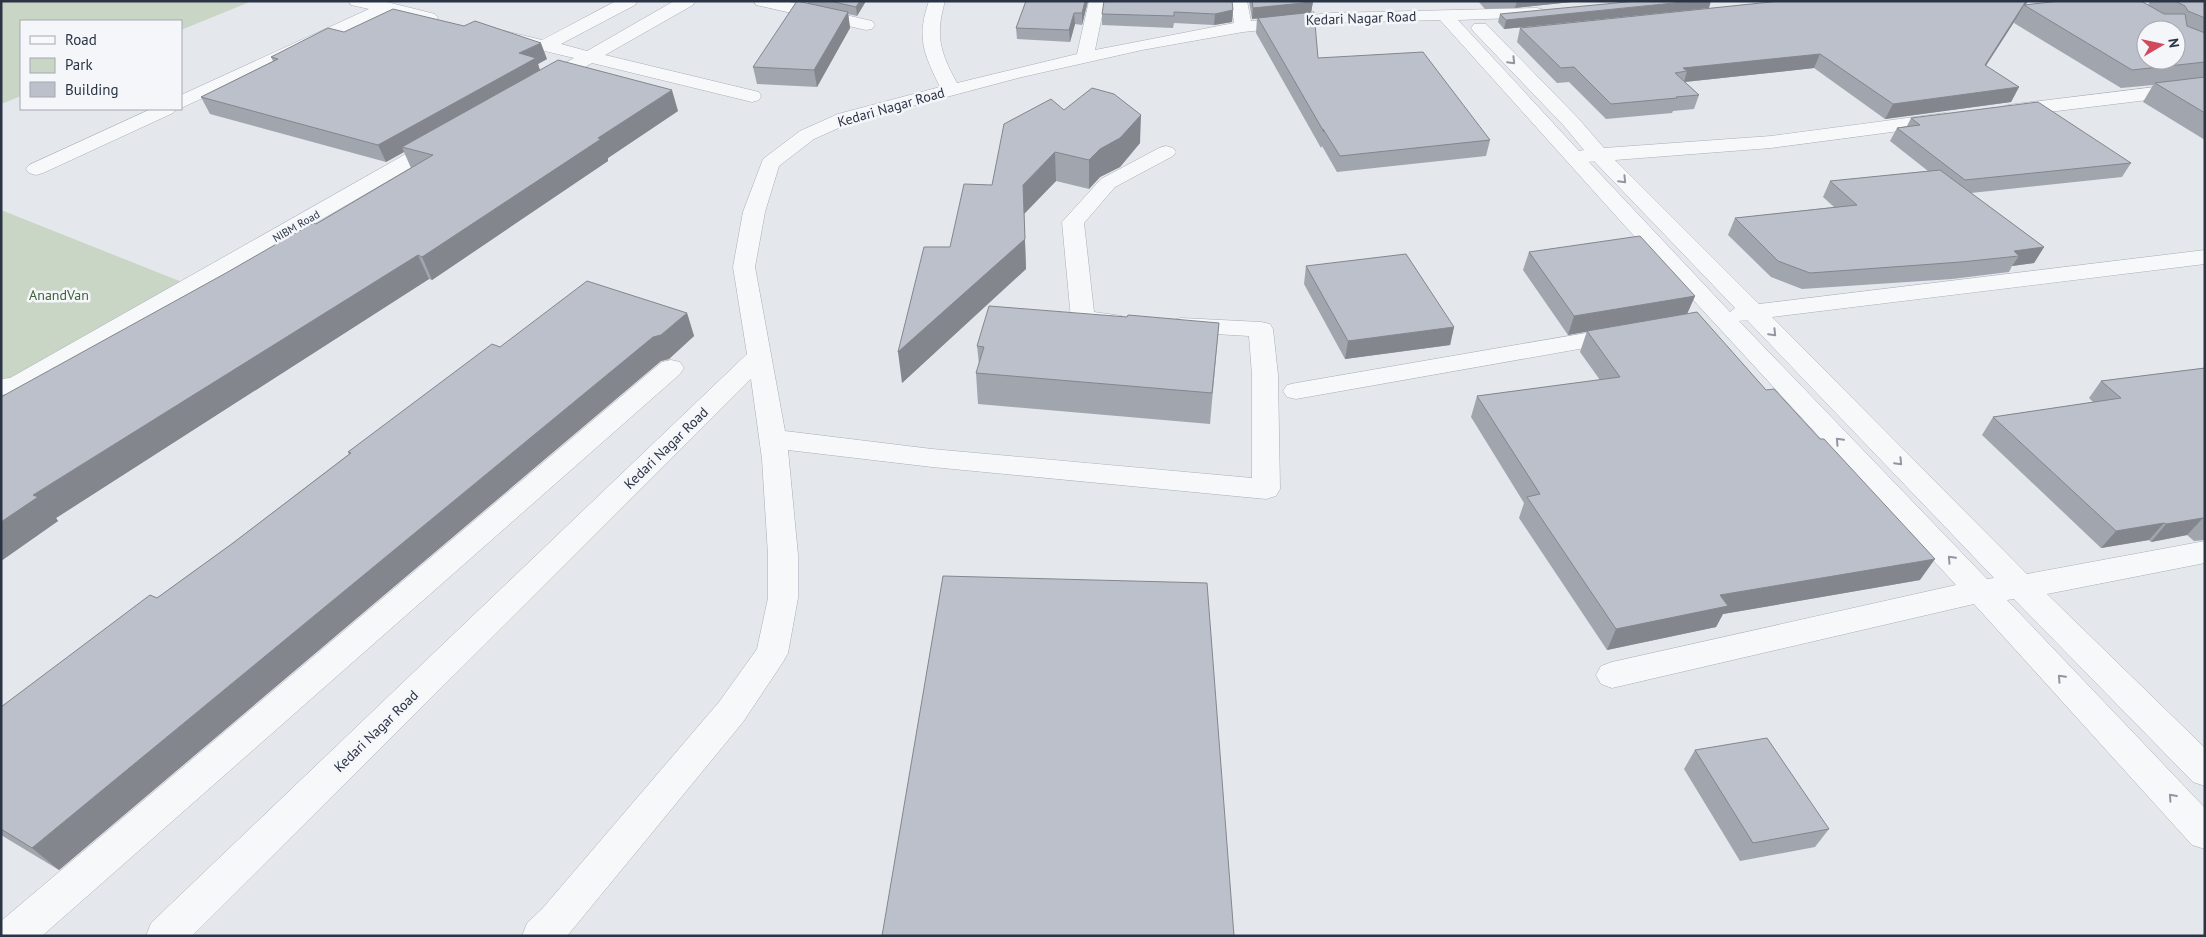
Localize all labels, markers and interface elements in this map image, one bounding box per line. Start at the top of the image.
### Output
street label: Kedari Nagar Road [1305,7,1417,29]
legend [20,20,182,110]
north arrow [2136,20,2186,70]
text: Road [65,30,97,49]
text: N [2164,37,2183,49]
text: Park [65,55,93,74]
one-way arrow [1506,56,1515,65]
text: Building [65,80,119,99]
street label: Kedari Nagar Road [835,83,947,131]
one-way arrow [1617,174,1626,183]
street label: NIBM Road [270,207,322,245]
park label: AnandVan [29,286,89,304]
one-way arrow [1767,328,1776,337]
street label: Kedari Nagar Road [620,403,712,493]
one-way arrow [1836,438,1845,447]
one-way arrow [1893,456,1902,465]
one-way arrow [1948,556,1957,565]
one-way arrow [2058,675,2067,684]
street label: Kedari Nagar Road [330,686,422,776]
one-way arrow [2169,794,2178,803]

